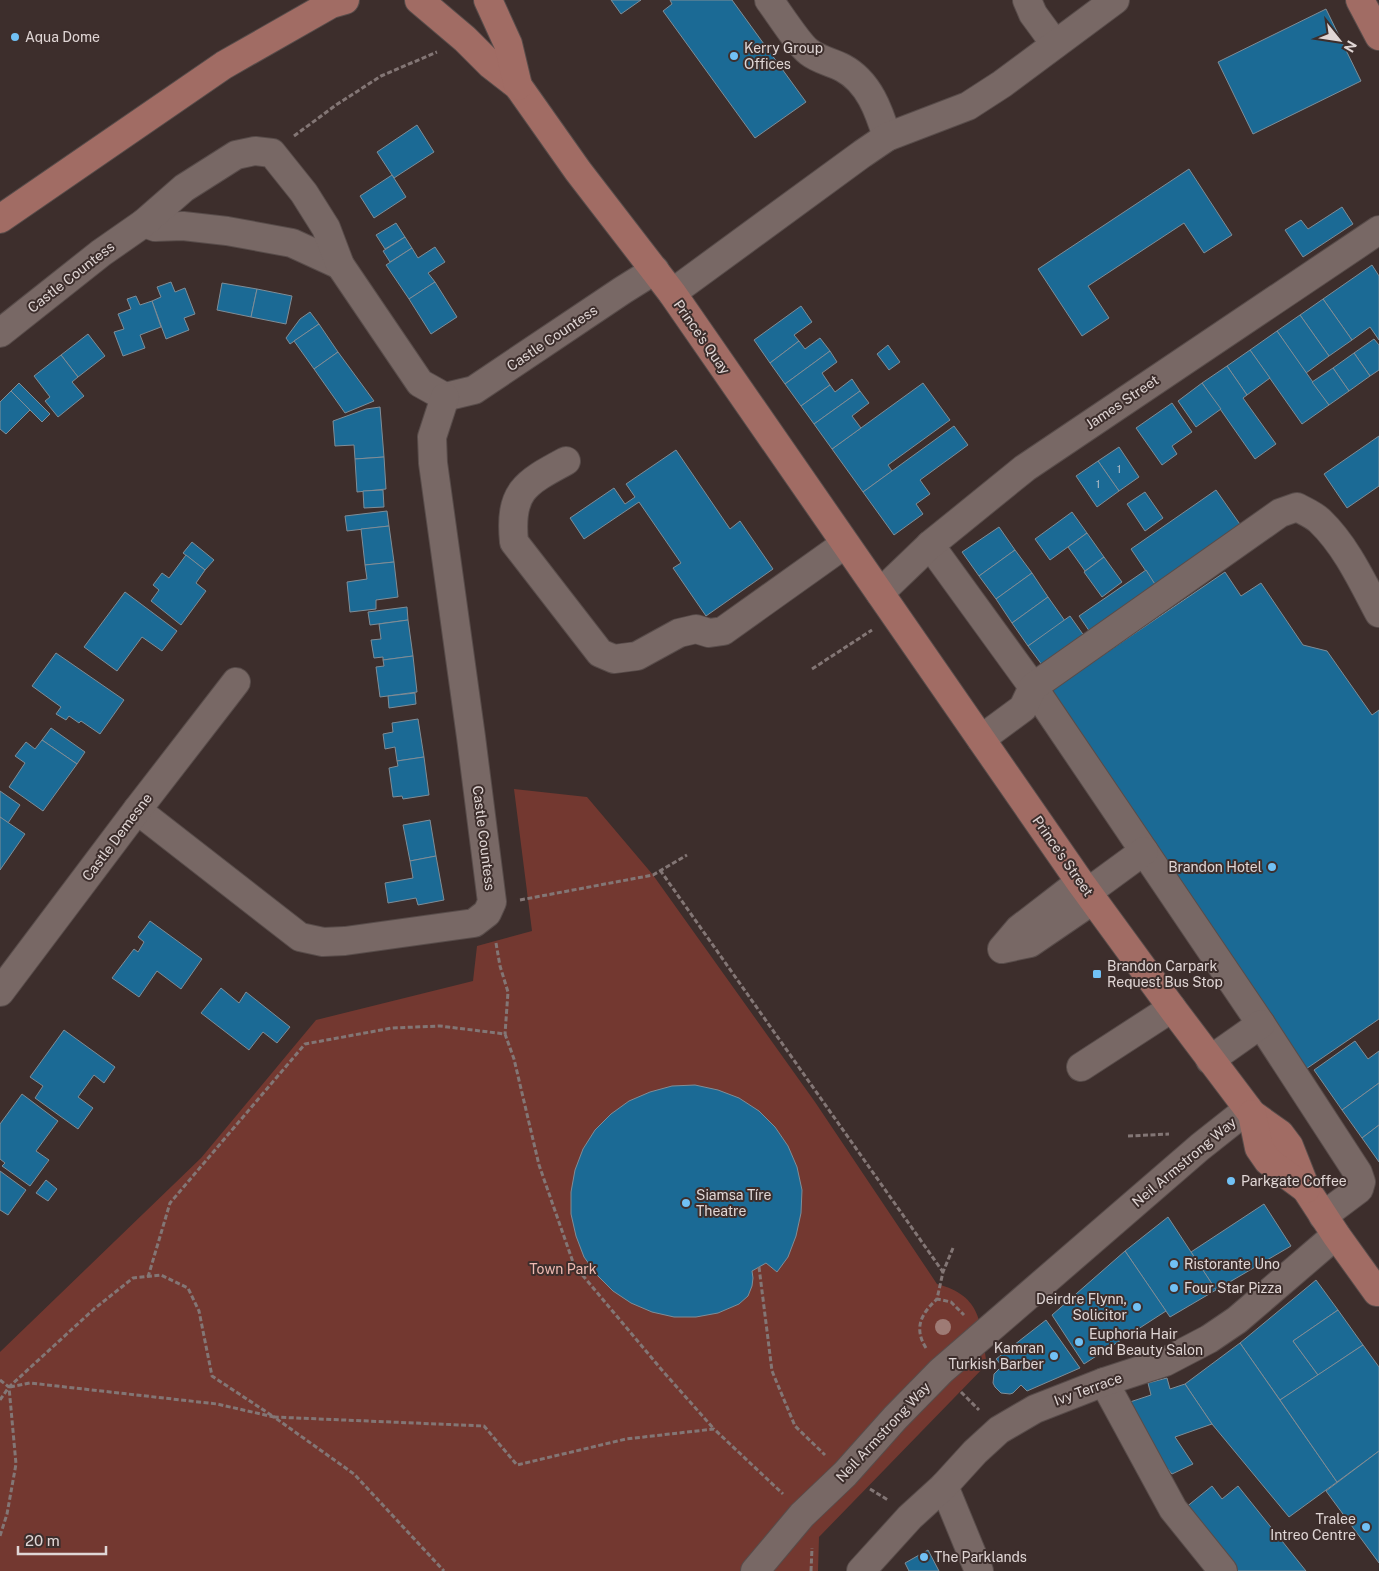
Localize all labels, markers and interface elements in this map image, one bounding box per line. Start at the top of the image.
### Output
north arrow [1314,15,1364,65]
place label: Aqua Dome [25,29,100,45]
marker: Aqua Dome [9,31,21,43]
text: N [1341,38,1360,55]
place label: Kerry Group Offices [744,40,823,72]
marker: Kerry Group Offices [728,50,740,62]
street label: Castle Countess [25,238,117,316]
street label: Prince's Quay [670,297,734,378]
street label: Castle Countess [504,302,600,374]
street label: James Street [1082,372,1162,432]
house number: 1 [1117,463,1121,475]
house number: 1 [1096,478,1100,490]
street label: Castle Countess [470,785,498,891]
street label: Castle Demesne [79,790,155,884]
street label: Prince's Street [1029,813,1097,899]
place label: Brandon Hotel [1168,859,1262,875]
marker: Brandon Hotel [1266,861,1278,873]
place label: Brandon Carpark Request Bus Stop [1107,958,1223,990]
marker: Brandon Carpark Request Bus Stop [1091,968,1103,980]
street label: Neil Armstrong Way [1129,1114,1239,1210]
place label: Parkgate Coffee [1241,1173,1347,1189]
marker: Parkgate Coffee [1225,1175,1237,1187]
place label: Siamsa Tíre Theatre [696,1187,772,1219]
marker: Siamsa Tíre Theatre [680,1197,692,1209]
place label: Ristorante Uno [1184,1256,1280,1272]
marker: Ristorante Uno [1168,1258,1180,1270]
park label: Town Park [529,1261,597,1277]
place label: Four Star Pizza [1184,1280,1282,1296]
marker: Four Star Pizza [1168,1282,1180,1294]
place label: Deirdre Flynn, Solicitor [1036,1291,1127,1323]
marker: Deirdre Flynn, Solicitor [1131,1301,1143,1313]
place label: Euphoria Hair and Beauty Salon [1089,1326,1203,1358]
marker: Euphoria Hair and Beauty Salon [1073,1336,1085,1348]
place label: Kamran Turkish Barber [949,1340,1044,1372]
marker: Kamran Turkish Barber [1048,1350,1060,1362]
street label: Ivy Terrace [1052,1369,1124,1409]
street label: Neil Armstrong Way [833,1379,934,1485]
place label: Tralee Intreo Centre [1270,1511,1356,1543]
marker: Tralee Intreo Centre [1360,1521,1372,1533]
scale bar [18,1524,105,1556]
text: 20 m [25,1532,60,1549]
place label: The Parklands [934,1549,1027,1565]
marker: The Parklands [918,1551,930,1563]

